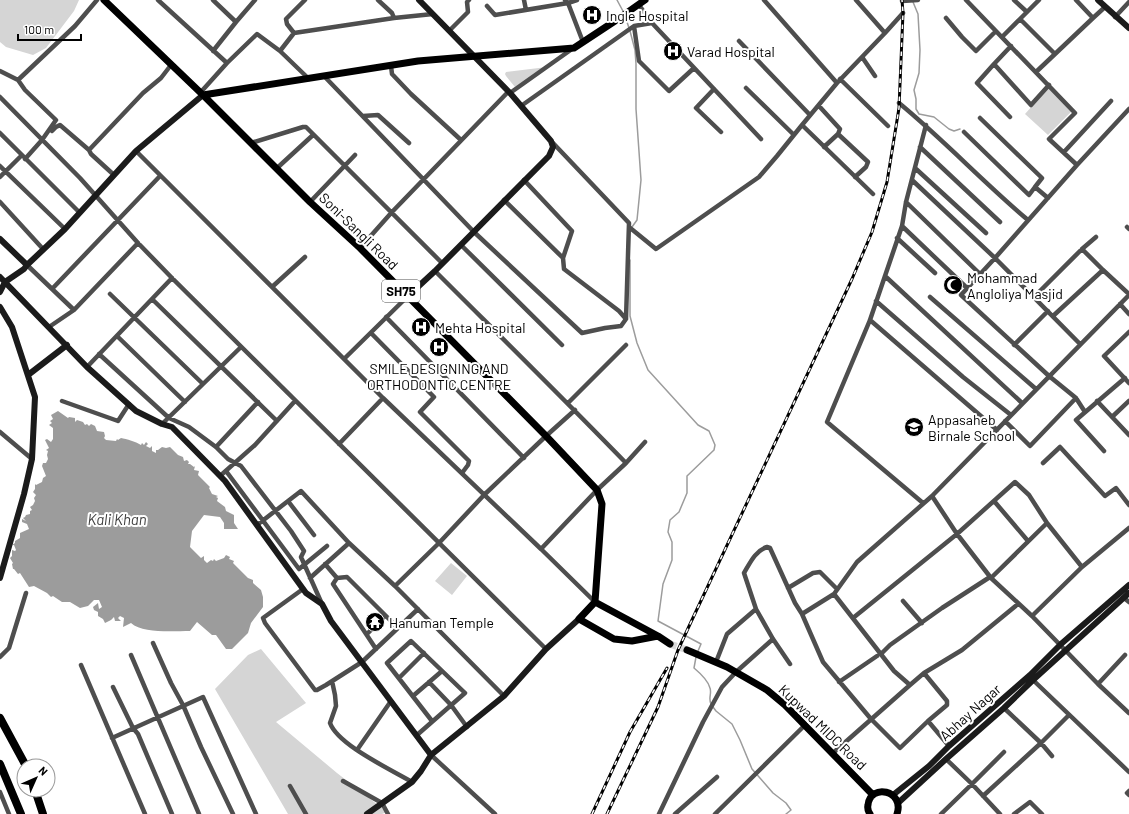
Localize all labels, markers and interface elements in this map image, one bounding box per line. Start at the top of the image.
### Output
hospital icon: Ingle Hospital [581,4,603,26]
place label: Ingle Hospital [606,7,688,24]
scale bar [18,16,81,42]
text: 100 m [24,22,54,36]
hospital icon: Varad Hospital [662,40,684,62]
place label: Varad Hospital [687,43,775,60]
street label: Soni-Sangli Road [316,189,402,273]
place label: Mohammad Angloliya Masjid [967,269,1063,302]
mosque icon: Mohammad Angloliya Masjid [942,274,964,296]
road number: SH75 [382,280,420,302]
hospital icon: Mehta Hospital [410,316,432,338]
place label: Mehta Hospital [435,319,525,336]
hospital icon: SMILE DESIGNING AND ORTHODONTIC CENTRE [428,336,450,358]
place label: SMILE DESIGNING AND ORTHODONTIC CENTRE [367,360,511,393]
place label: Appasaheb Birnale School [928,411,1015,444]
school or university icon: Appasaheb Birnale School [903,416,925,438]
water label: Kali Khan [87,510,147,528]
temple icon: Hanuman Temple [364,611,386,633]
place label: Hanuman Temple [389,614,494,631]
street label: Abhay Nagar [936,680,1004,744]
street label: Kupwad MIDC Road [775,681,871,773]
north arrow [16,758,56,798]
text: N [36,763,51,778]

